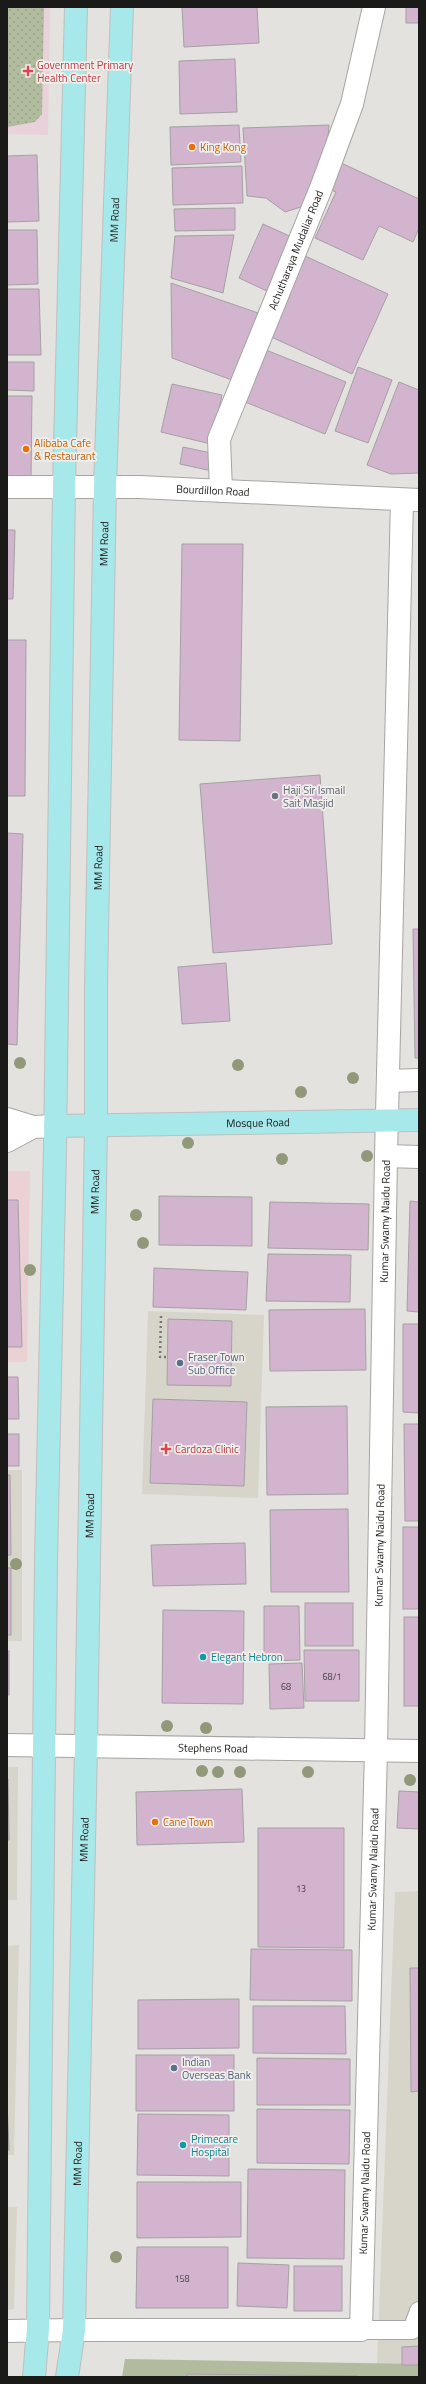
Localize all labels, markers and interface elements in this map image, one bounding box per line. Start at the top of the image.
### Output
place label: Government Primary Health Center [37,57,134,86]
marker: Government Primary Health Center [22,65,34,77]
place label: King Kong [200,139,246,155]
marker: King Kong [187,142,197,152]
street label: Achutharaya Mudaliar Road [264,188,327,312]
street label: MM Road [106,197,123,243]
place label: Alibaba Cafe & Restaurant [34,435,96,464]
marker: Alibaba Cafe & Restaurant [21,444,31,454]
street label: Bourdillon Road [176,481,250,500]
street label: MM Road [96,521,112,566]
place label: Haji Sir Ismail Sait Masjid [283,782,345,811]
marker: Haji Sir Ismail Sait Masjid [270,791,280,801]
street label: MM Road [90,845,107,890]
street label: Mosque Road [226,1114,290,1131]
street label: Kumar Swamy Naidu Road [376,1160,394,1283]
street label: MM Road [87,1169,103,1214]
place label: Fraser Town Sub Office [188,1349,245,1378]
marker: Fraser Town Sub Office [175,1358,185,1368]
place label: Cardoza Clinic [175,1441,239,1457]
marker: Cardoza Clinic [160,1443,172,1455]
street label: Kumar Swamy Naidu Road [370,1484,388,1607]
street label: MM Road [81,1493,98,1538]
place label: Elegant Hebron [211,1649,283,1665]
marker: Elegant Hebron [198,1652,208,1662]
house number: 68/1 [323,1670,341,1683]
house number: 68 [281,1680,291,1693]
street label: Stephens Road [178,1739,248,1757]
street label: Kumar Swamy Naidu Road [363,1807,383,1931]
place label: Cane Town [163,1814,213,1830]
street label: MM Road [76,1817,93,1862]
marker: Cane Town [150,1817,160,1827]
house number: 13 [296,1882,306,1895]
place label: Indian Overseas Bank [182,2054,252,2083]
marker: Indian Overseas Bank [169,2063,179,2073]
place label: Primecare Hospital [191,2131,238,2160]
street label: Kumar Swamy Naidu Road [355,2131,374,2255]
marker: Primecare Hospital [178,2140,188,2150]
street label: MM Road [69,2141,86,2186]
house number: 158 [174,2272,190,2285]

